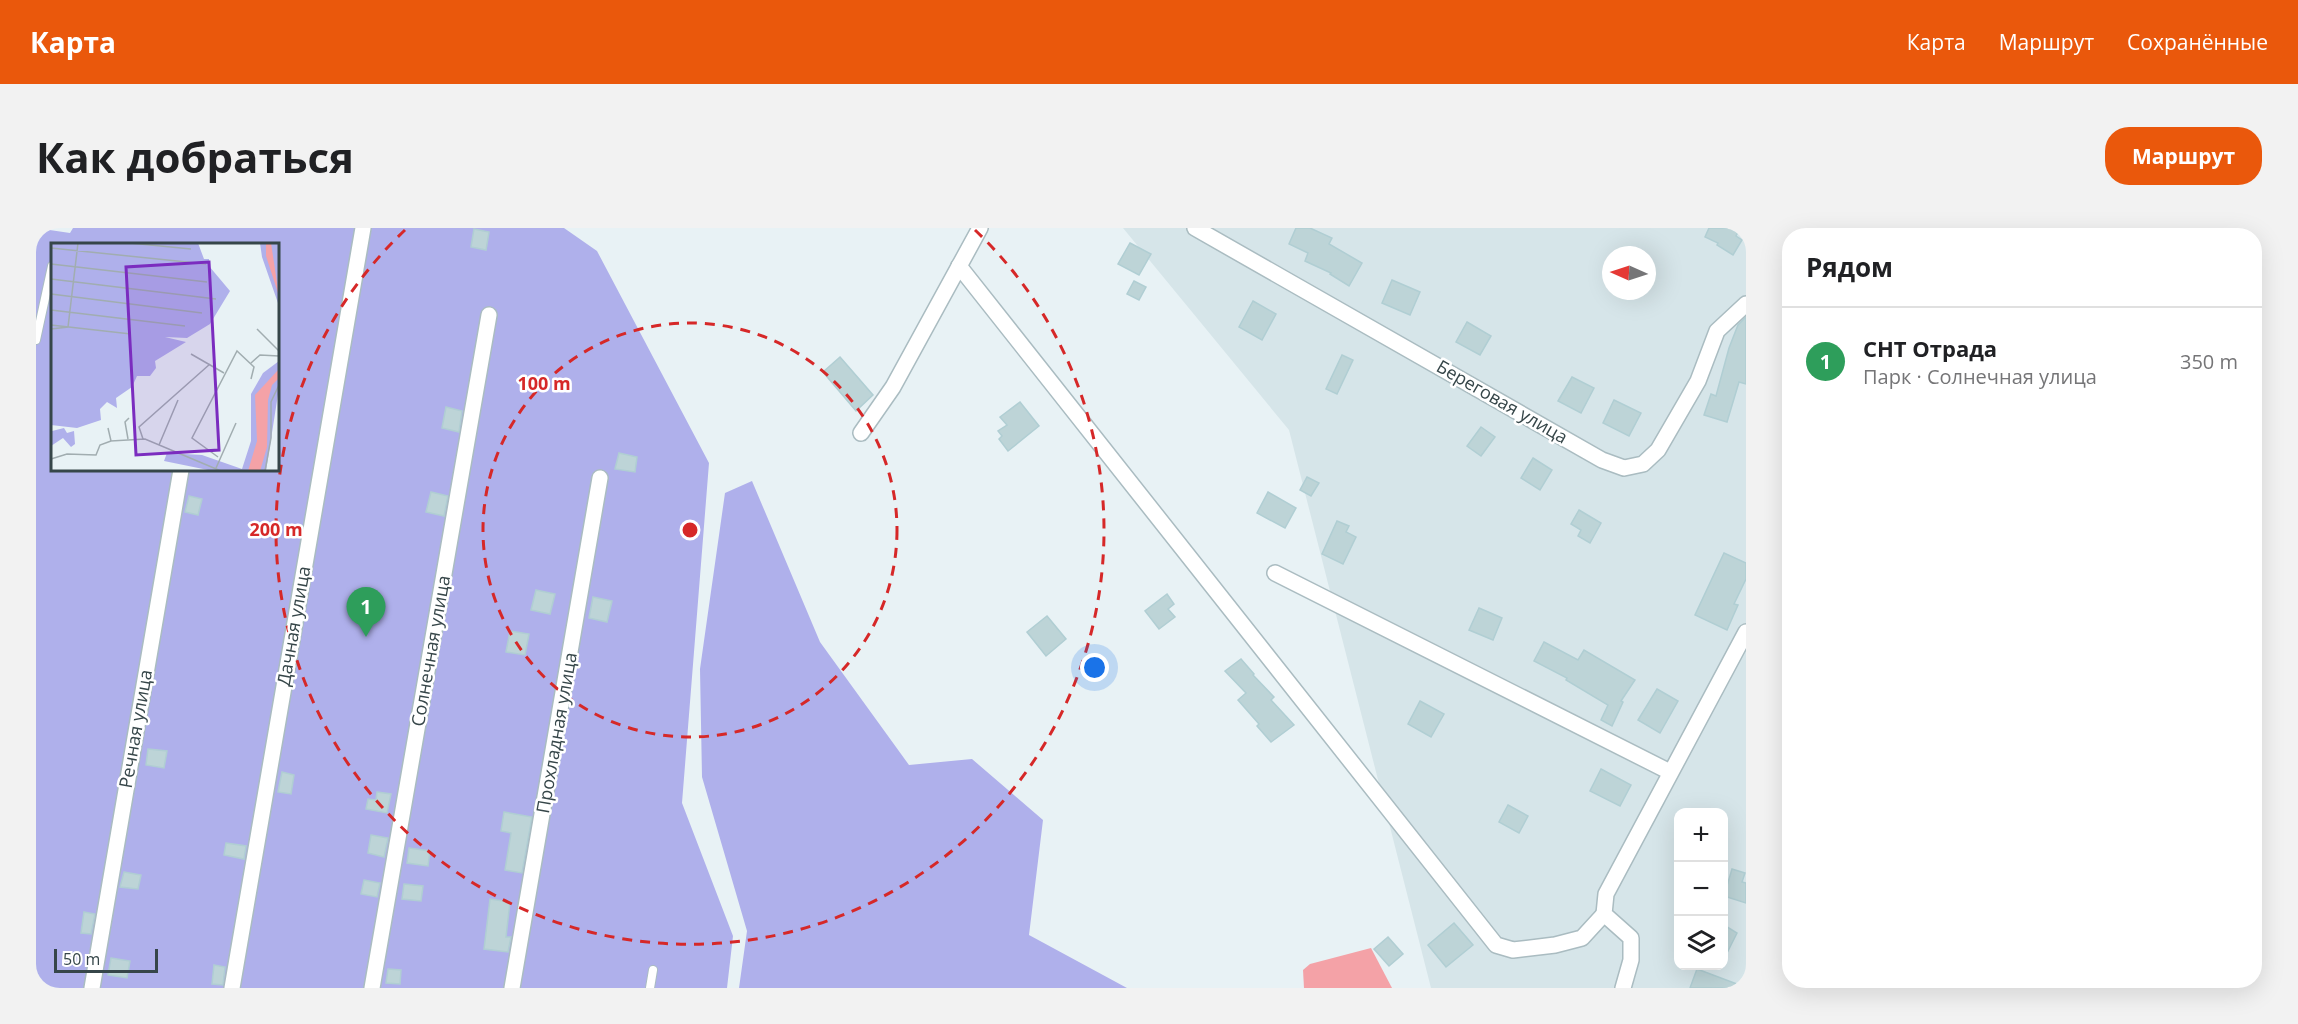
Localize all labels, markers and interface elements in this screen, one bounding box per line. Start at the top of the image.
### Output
text: Карта [30,23,116,61]
text: Карта [1907,28,1966,56]
text: Маршрут [1999,28,2094,56]
text: Сохранённые [2127,28,2268,56]
button: Маршрут [2105,127,2262,185]
text: Как добраться [36,128,354,185]
inset map [51,243,279,471]
north arrow [1602,246,1656,300]
text: Рядом [1806,249,1893,285]
text: СНТ Отрада [1863,333,1997,363]
text: 1 [1820,348,1831,375]
text: 350 m [2180,348,2238,375]
street label: Береговая улица [1432,354,1573,448]
text: Парк · Солнечная улица [1863,363,2097,390]
text: 100 m [517,371,571,395]
text: 200 m [249,517,303,541]
centre of rings [680,520,700,540]
street label: Дачная улица [271,564,315,688]
street label: Солнечная улица [405,573,455,728]
pin: 1 [346,588,386,637]
street label: Прохладная улица [530,650,582,815]
your location [1080,653,1109,682]
street label: Речная улица [113,668,157,790]
map controls [1674,808,1728,970]
button: + [1674,808,1728,862]
button: − [1674,862,1728,916]
button: layers [1674,916,1728,970]
scale bar [54,946,158,974]
text: 50 m [63,948,100,970]

